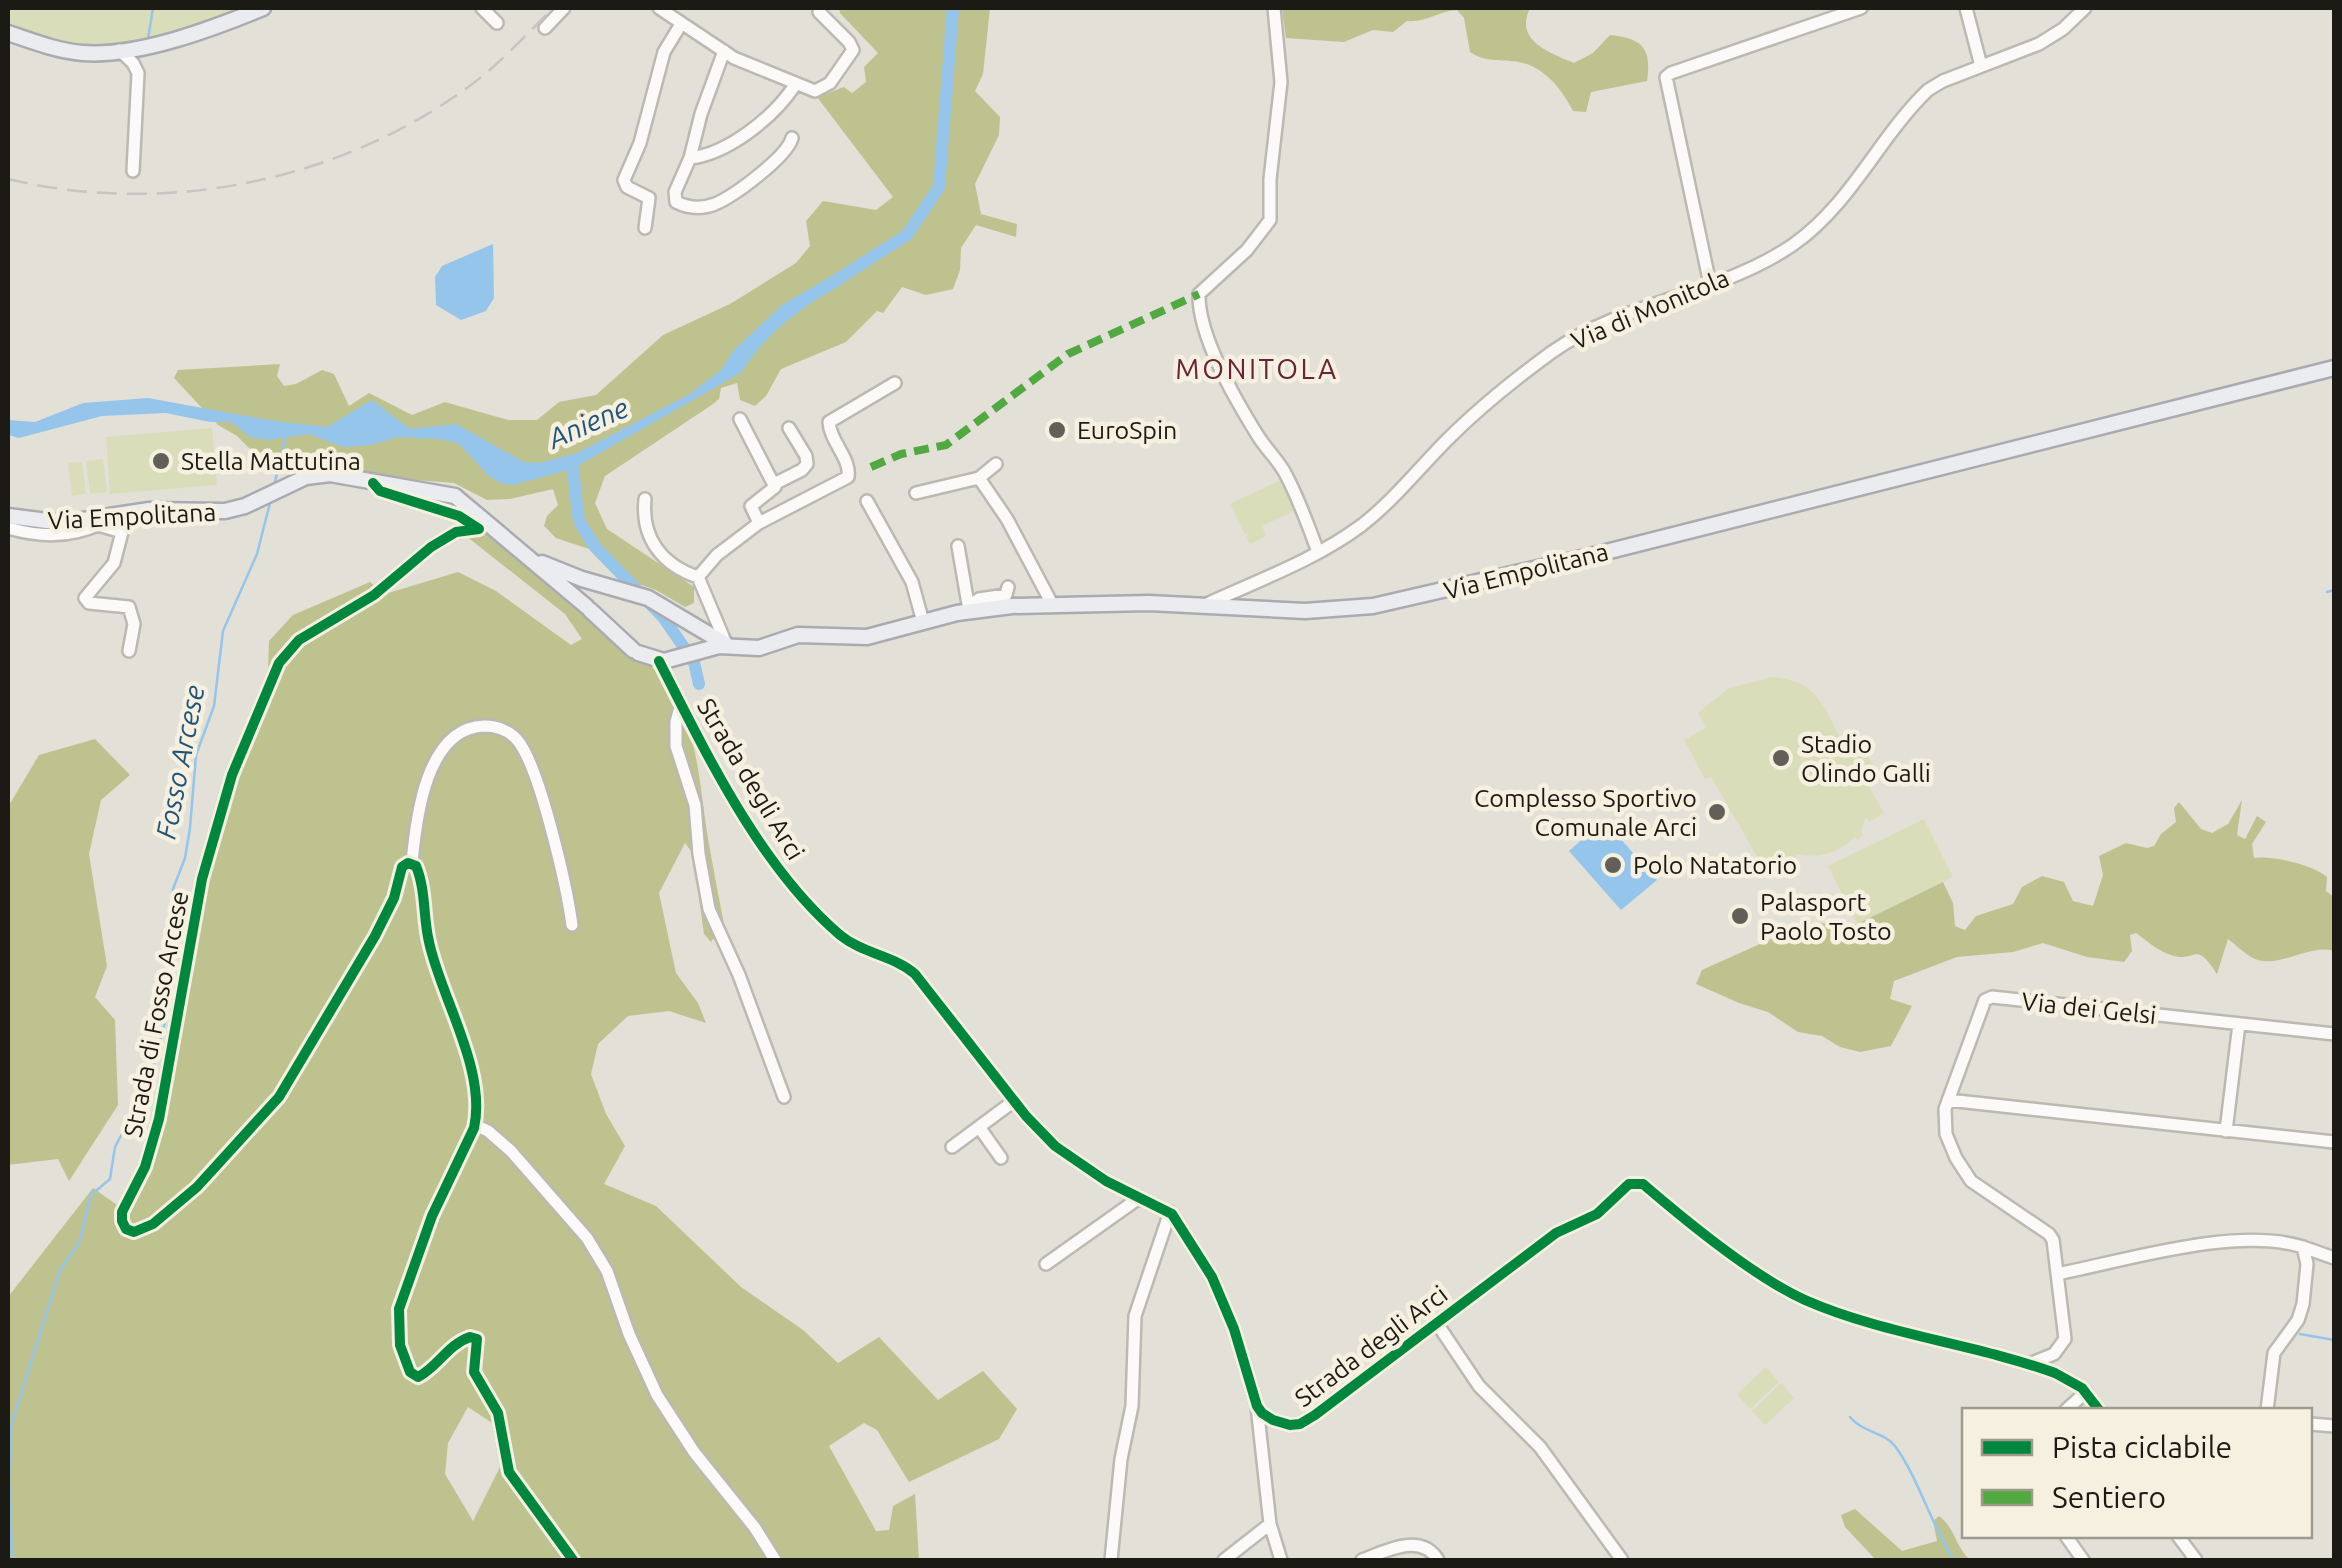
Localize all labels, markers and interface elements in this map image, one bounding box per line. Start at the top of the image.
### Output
street label: Via di Monitola [1567,263,1733,355]
district label: MONITOLA [1175,353,1339,384]
water label: Aniene [541,391,633,455]
place label: EuroSpin [1077,416,1177,444]
marker: EuroSpin [1046,419,1068,441]
place label: Stella Mattutina [181,447,361,475]
marker: Stella Mattutina [150,450,172,472]
street label: Via Empolitana [47,498,217,534]
street label: Via Empolitana [1441,537,1611,605]
water label: Fosso Arcese [149,682,210,841]
street label: Strada degli Arci [692,693,810,865]
place label: Stadio Olindo Galli [1801,730,1931,787]
marker: Stadio Olindo Galli [1770,747,1792,769]
place label: Complesso Sportivo Comunale Arci [1474,784,1697,841]
marker: Complesso Sportivo Comunale Arci [1706,801,1728,823]
place label: Polo Natatorio [1633,851,1797,879]
marker: Polo Natatorio [1602,854,1624,876]
street label: Strada di Fosso Arcese [118,888,194,1140]
place label: Palasport Paolo Tosto [1760,888,1892,945]
marker: Palasport Paolo Tosto [1729,905,1751,927]
street label: Via dei Gelsi [2020,987,2158,1029]
street label: Strada degli Arci [1290,1280,1452,1412]
legend [1962,1408,2312,1538]
text: Pista ciclabile [2052,1430,2232,1464]
text: Sentiero [2052,1480,2166,1514]

